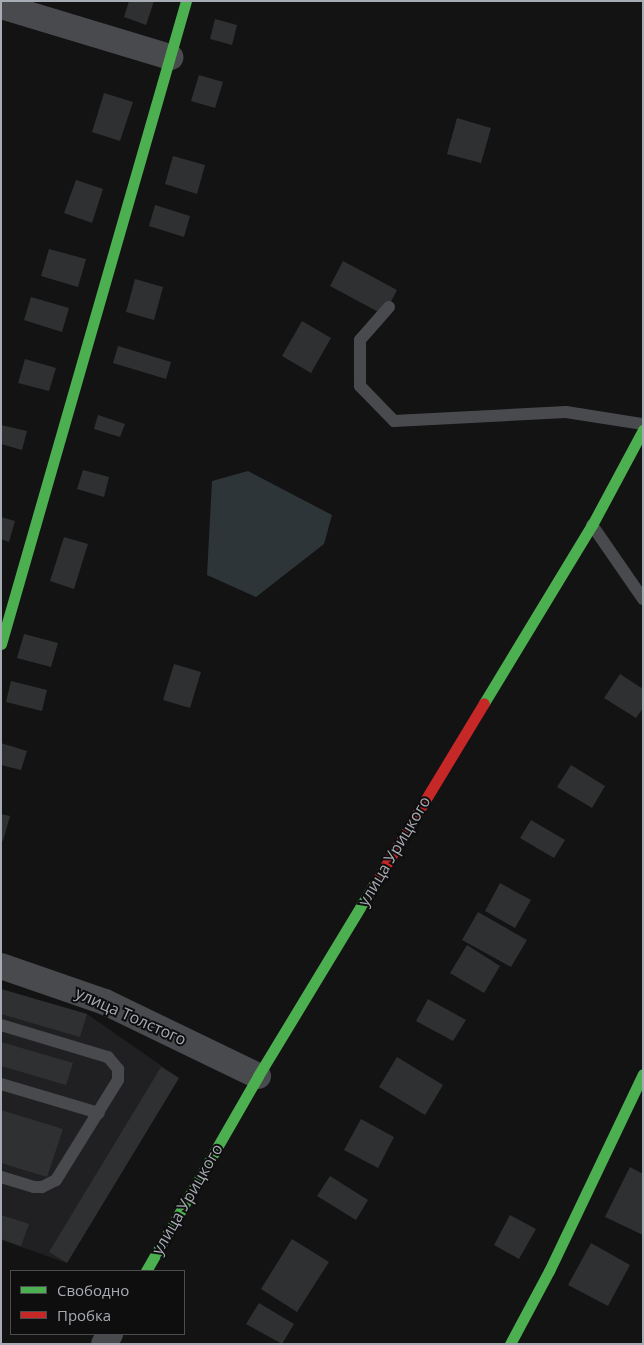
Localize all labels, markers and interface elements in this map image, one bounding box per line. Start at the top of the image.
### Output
street label: улица Урицкого [354,793,434,909]
street label: улица Толстого [73,983,189,1049]
street label: улица Урицкого [148,1140,226,1258]
legend [10,1270,185,1335]
text: Свободно [57,1280,129,1300]
text: Пробка [57,1305,111,1325]

